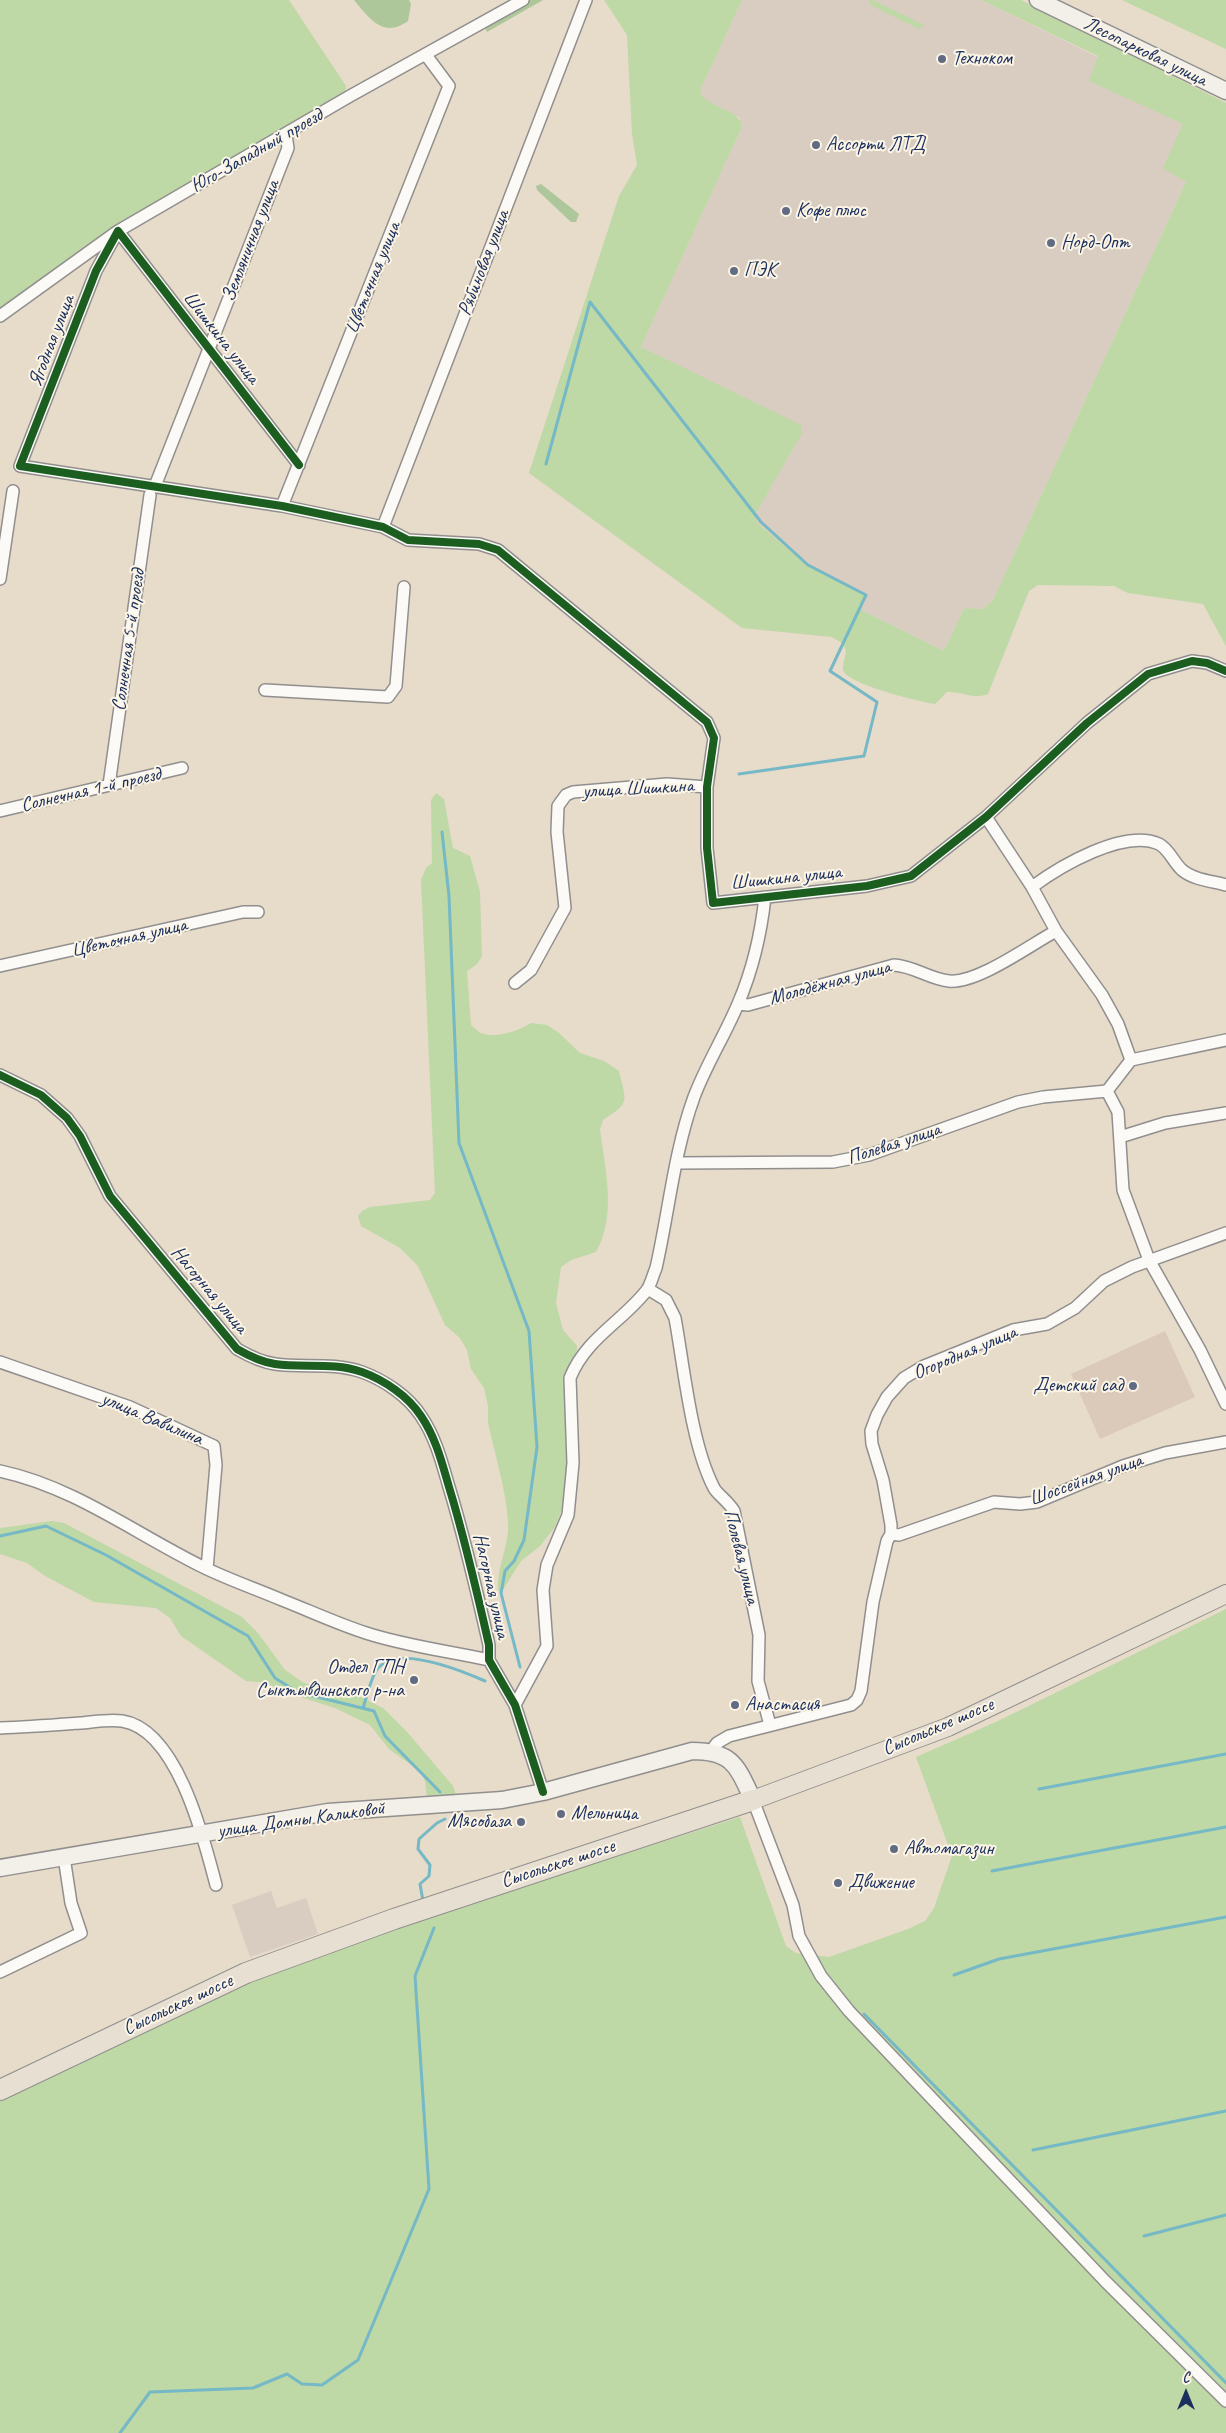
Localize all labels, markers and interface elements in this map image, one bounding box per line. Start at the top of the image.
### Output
street label: Лесопарковая улица [1079,12,1211,92]
place label: Техноком [952,47,1012,71]
marker: Техноком [936,53,948,65]
street label: Юго-Западный проезд [187,103,327,199]
place label: Ассорти ЛТД [826,133,925,157]
marker: Ассорти ЛТД [810,139,822,151]
street label: Земляничная улица [217,177,285,305]
place label: Кофе плюс [796,199,866,223]
marker: Кофе плюс [780,205,792,217]
street label: Рябиновая улица [453,207,515,319]
street label: Цветочная улица [340,219,406,337]
place label: Норд-Опт [1061,231,1130,255]
marker: Норд-Опт [1045,237,1057,249]
place label: ПЭК [744,259,776,283]
marker: ПЭК [728,265,740,277]
street label: Шишкина улица [177,287,265,389]
street label: Ягодная улица [24,292,80,390]
street label: Солнечная 5-й проезд [107,568,151,712]
street label: Солнечная 1-й проезд [19,762,163,818]
street label: улица Шишкина [582,774,694,804]
street label: Шишкина улица [729,860,843,896]
street label: Цветочная улица [69,913,189,963]
street label: Молодёжная улица [767,955,893,1011]
street label: Полевая улица [844,1118,944,1170]
street label: Нагорная улица [165,1241,253,1339]
street label: Огородная улица [910,1320,1020,1386]
place label: Детский сад [1033,1374,1123,1398]
marker: Детский сад [1127,1380,1139,1392]
street label: улица Вавилина [98,1387,206,1451]
street label: Шоссейная улица [1026,1448,1146,1512]
street label: Полевая улица [718,1507,764,1607]
street label: Нагорная улица [467,1531,515,1641]
place label: Отдел ГПН Сыктывдинского р-на [256,1656,404,1703]
marker: Отдел ГПН Сыктывдинского р-на [408,1674,420,1686]
place label: Анастасия [745,1693,820,1717]
street label: Сысольское шоссе [879,1693,997,1761]
marker: Анастасия [729,1699,741,1711]
street label: улица Домны Каликовой [216,1796,386,1844]
place label: Мельница [571,1802,638,1826]
marker: Мельница [555,1808,567,1820]
place label: Мясобаза [447,1810,511,1834]
marker: Мясобаза [515,1816,527,1828]
street label: Сысольское шоссе [498,1834,618,1894]
place label: Автомагазин [904,1837,993,1861]
marker: Автомагазин [888,1843,900,1855]
place label: Движение [848,1871,914,1895]
marker: Движение [832,1877,844,1889]
street label: Сысольское шоссе [119,1969,237,2041]
north arrow [1161,2368,1211,2418]
text: С [1183,2369,1189,2386]

